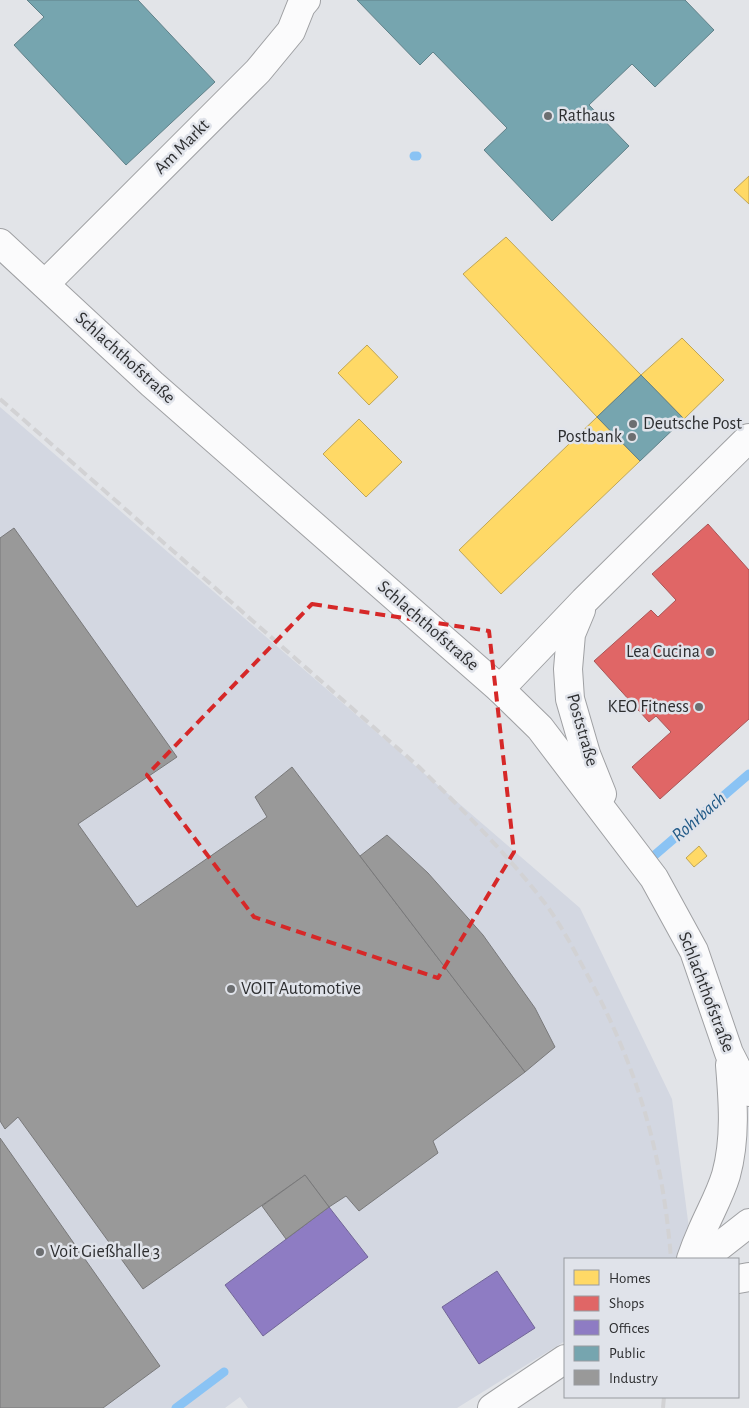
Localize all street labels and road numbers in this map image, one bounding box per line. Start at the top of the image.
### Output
street label: Am Markt [151,116,213,178]
street label: Schlachthofstraße [72,309,178,407]
street label: Schlachthofstraße [374,578,482,674]
street label: Poststraße [563,692,601,768]
street label: Schlachthofstraße [675,929,737,1055]

